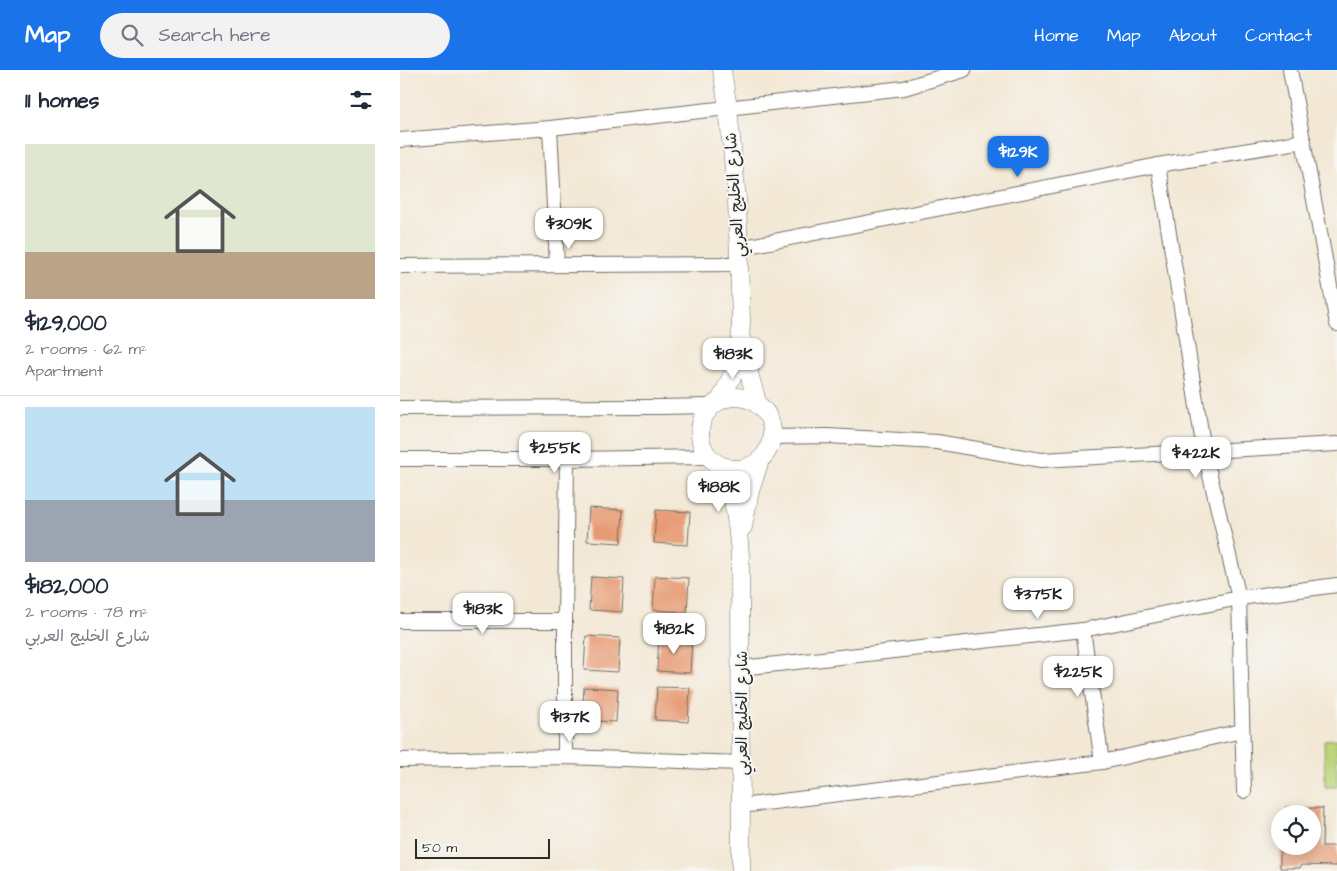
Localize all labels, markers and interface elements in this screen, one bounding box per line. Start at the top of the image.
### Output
search box [100,13,450,58]
text: Map [25,18,70,52]
icon: search [118,21,146,49]
text: Search here [158,22,271,49]
text: Home [1034,23,1079,48]
text: Map [1107,23,1141,48]
text: About [1169,23,1217,48]
text: Contact [1245,23,1312,48]
text: 11 homes [25,86,99,115]
icon: filters [347,86,375,114]
street label: شارع الخليج العربي [720,132,753,258]
pin: $129K [983,136,1053,178]
text: $129K [999,141,1037,163]
icon: home [155,176,245,266]
pin: $309K [534,208,604,250]
text: $309K [546,213,592,235]
text: $129,000 [25,309,107,338]
text: 2 rooms · 62 m² [25,338,147,360]
pin: $183K [698,338,768,380]
text: $183K [713,343,753,365]
text: Apartment [25,360,103,382]
pin: $255K [520,432,590,474]
pin: $422K [1161,436,1231,479]
text: $255K [530,437,580,459]
icon: home [155,439,245,529]
text: $422K [1172,442,1220,464]
pin: $188K [684,470,754,513]
text: $188K [698,476,740,498]
text: $182,000 [25,572,109,601]
pin: $375K [1003,578,1073,620]
text: $375K [1014,583,1062,605]
pin: $183K [448,592,518,635]
text: $183K [463,598,503,620]
text: 2 rooms · 78 m² [25,601,148,623]
pin: $182K [639,612,709,655]
text: $182K [654,618,694,640]
text: شارع الخليج العربي [25,625,150,647]
street label: شارع الخليج العربي [731,650,756,776]
pin: $225K [1043,656,1113,698]
text: $225K [1054,661,1102,683]
pin: $137K [535,700,605,743]
text: $137K [551,706,589,728]
map controls [1271,805,1321,855]
button: locate [1271,805,1321,855]
scale bar [415,836,550,859]
text: 50 m [422,838,457,858]

